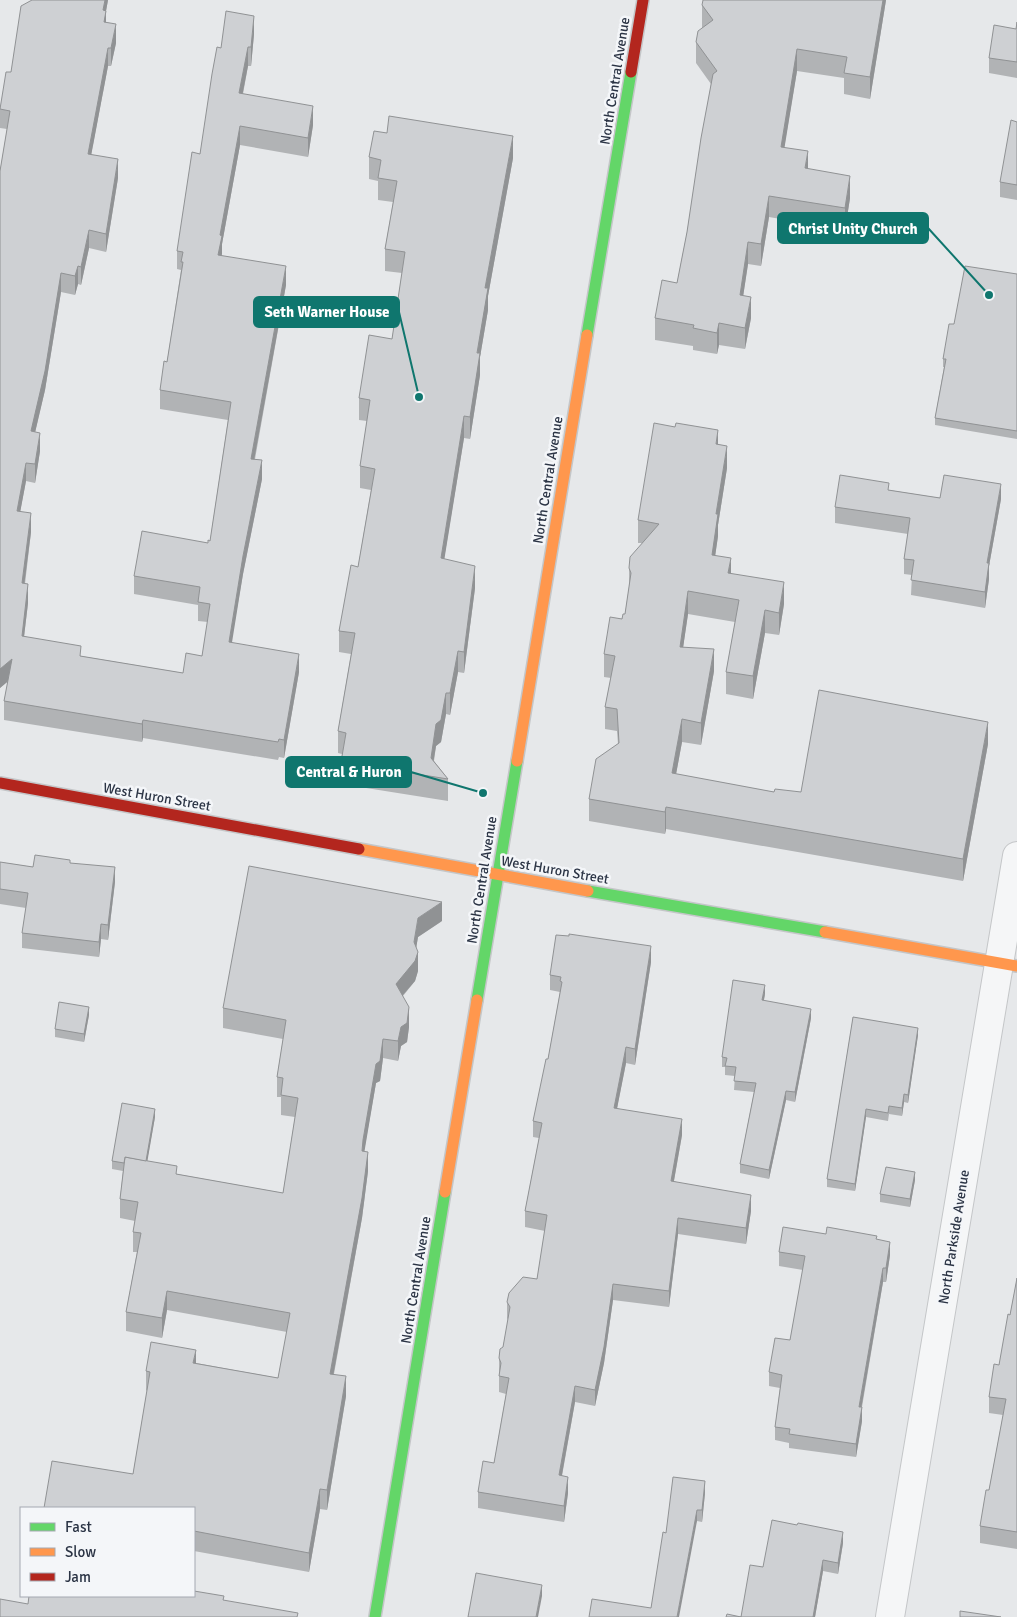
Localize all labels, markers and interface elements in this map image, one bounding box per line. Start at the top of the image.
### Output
street label: North Central Avenue [597,16,633,146]
callout: Christ Unity Church [778,213,928,243]
text: Christ Unity Church [788,220,918,238]
callout: Seth Warner House [254,297,399,327]
text: Seth Warner House [265,303,389,321]
street label: North Central Avenue [530,415,566,545]
callout: Central & Huron [286,757,411,787]
text: Central & Huron [296,763,402,781]
street label: West Huron Street [102,779,212,815]
street label: North Central Avenue [464,815,500,945]
street label: West Huron Street [500,852,610,888]
street label: North Parkside Avenue [935,1169,973,1305]
street label: North Central Avenue [398,1215,434,1345]
legend [20,1507,195,1597]
text: Fast [65,1518,92,1536]
text: Slow [65,1543,96,1561]
text: Jam [65,1568,91,1586]

